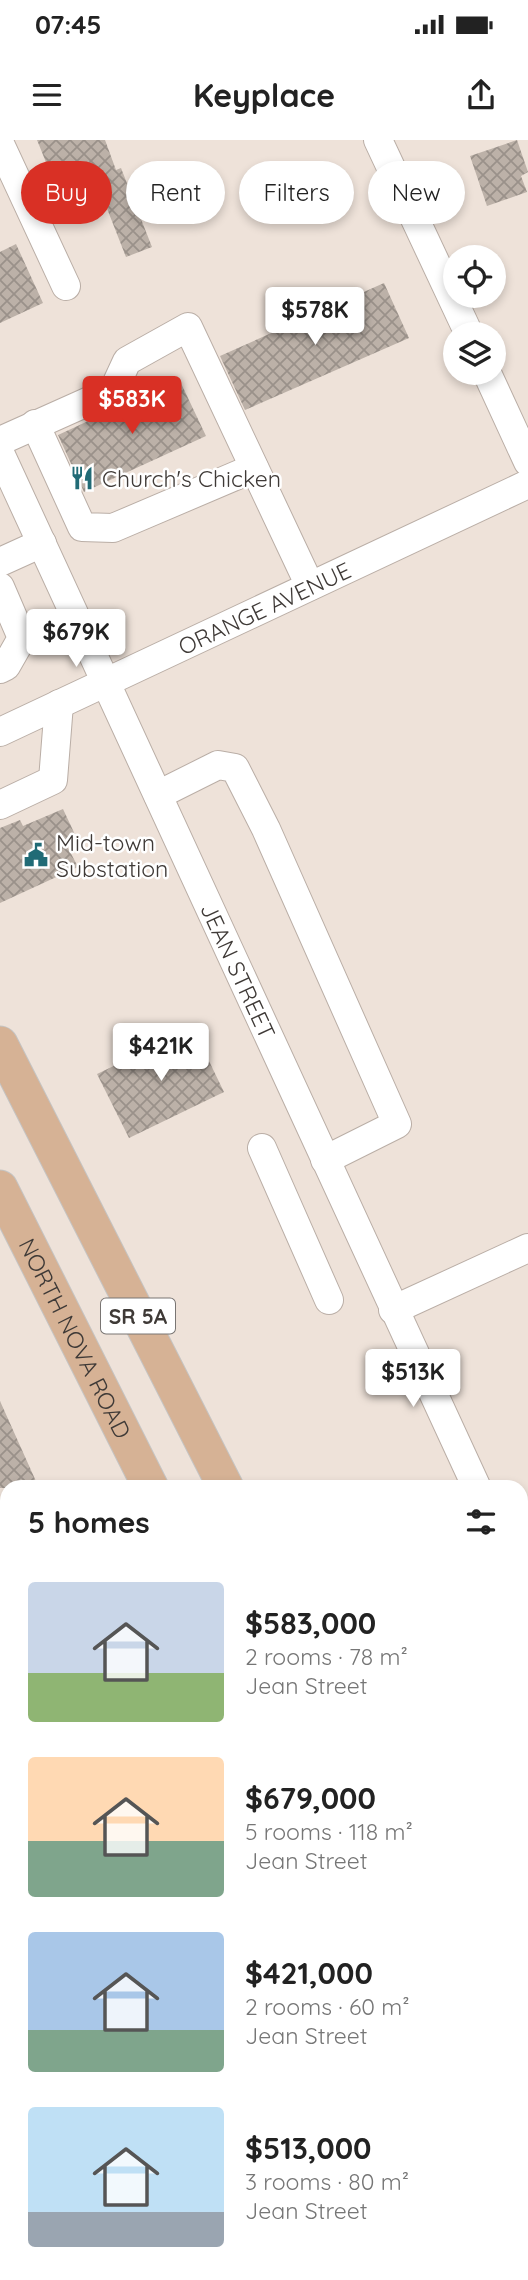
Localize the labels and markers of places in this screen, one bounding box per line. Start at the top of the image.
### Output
pin: $578K [266,288,364,347]
pin: $583K [83,376,181,436]
restaurant icon: Church's Chicken [68,464,96,492]
place label: Church's Chicken [102,464,281,493]
pin: $679K [27,610,125,669]
place label: Mid-town Substation [56,828,168,883]
public building icon: Mid-town Substation [22,841,50,869]
pin: $421K [112,1024,210,1083]
pin: $513K [364,1350,462,1409]

